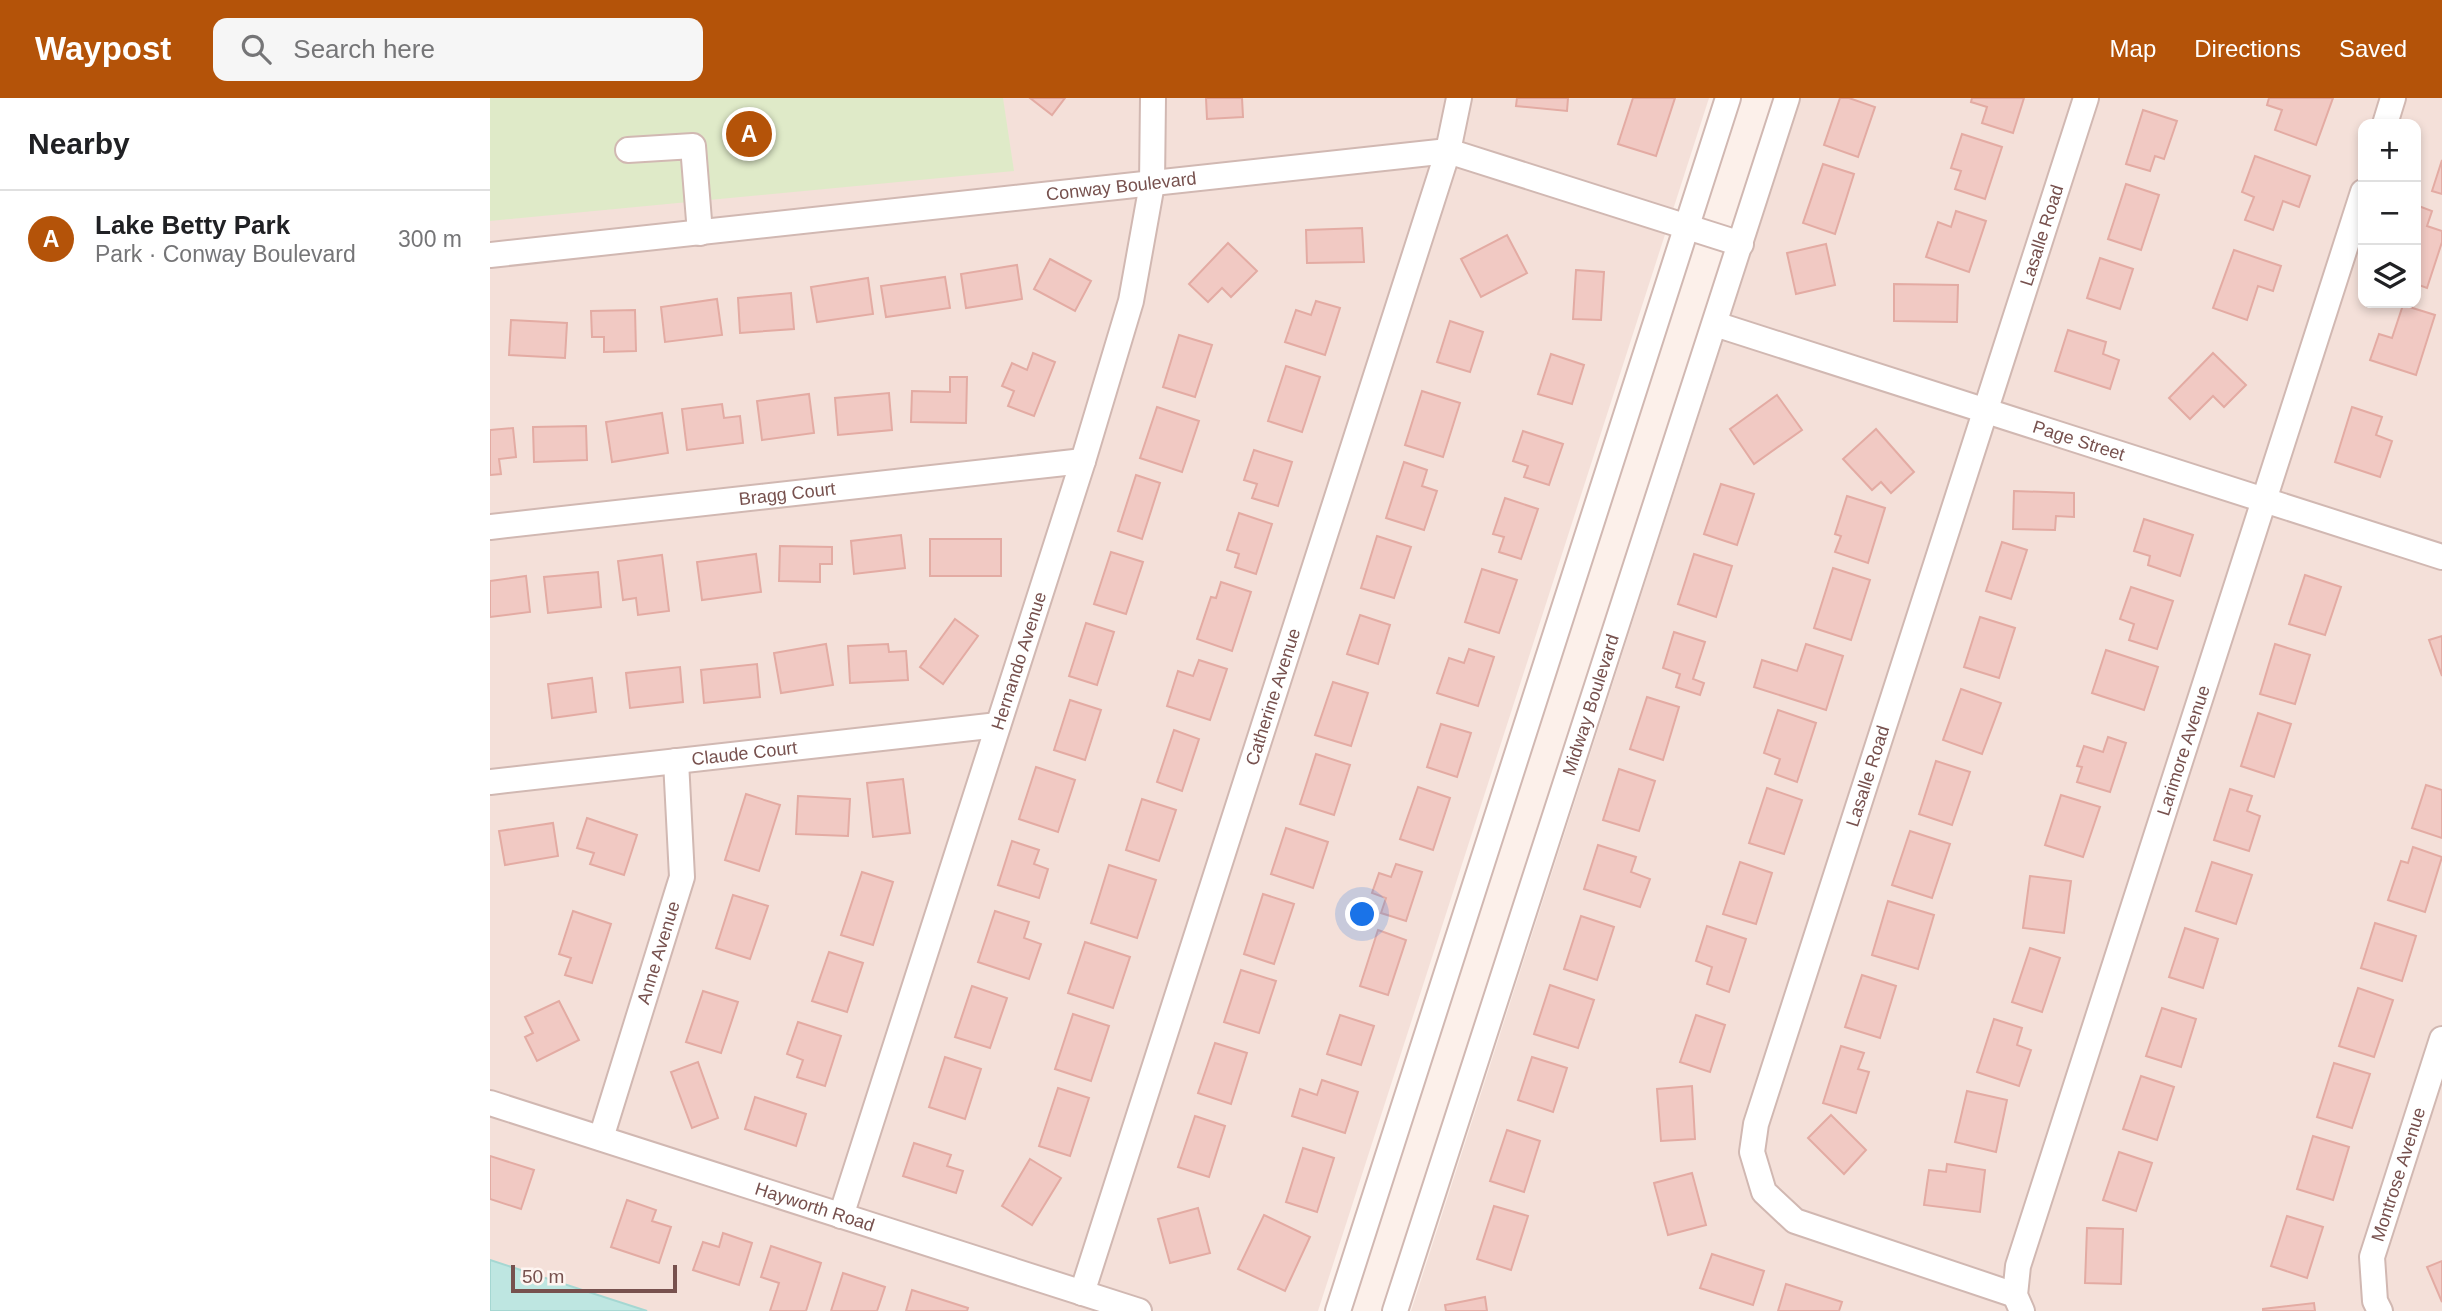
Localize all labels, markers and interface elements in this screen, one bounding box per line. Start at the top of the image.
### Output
search box [213,18,703,81]
text: Waypost [35,30,171,67]
icon: search [237,30,275,68]
text: Search here [293,34,435,64]
text: Map [2110,35,2156,62]
text: Directions [2194,35,2301,62]
text: Saved [2339,35,2407,62]
pin: A [726,108,772,160]
map controls [2358,119,2421,308]
button: + [2358,119,2421,182]
text: Nearby [28,127,130,160]
street label: Conway Boulevard [1045,168,1198,205]
street label: Lasalle Road [2016,182,2067,289]
button: − [2358,182,2421,245]
text: Lake Betty Park [95,210,290,240]
text: A [43,226,59,252]
text: 300 m [398,226,462,252]
text: Park · Conway Boulevard [95,241,356,267]
button: layers [2358,245,2421,308]
street label: Page Street [2030,417,2127,465]
street label: Bragg Court [738,479,837,509]
street label: Hernando Avenue [987,589,1050,732]
street label: Catherine Avenue [1242,626,1304,768]
street label: Midway Boulevard [1559,632,1623,778]
street label: Larimore Avenue [2153,683,2214,818]
street label: Lasalle Road [1842,723,1893,829]
street label: Claude Court [691,738,798,769]
your location [1345,897,1379,931]
street label: Anne Avenue [633,899,684,1007]
street label: Montrose Avenue [2368,1105,2429,1244]
street label: Hayworth Road [753,1179,877,1236]
scale bar [511,1262,677,1294]
text: 50 m [522,1266,564,1287]

